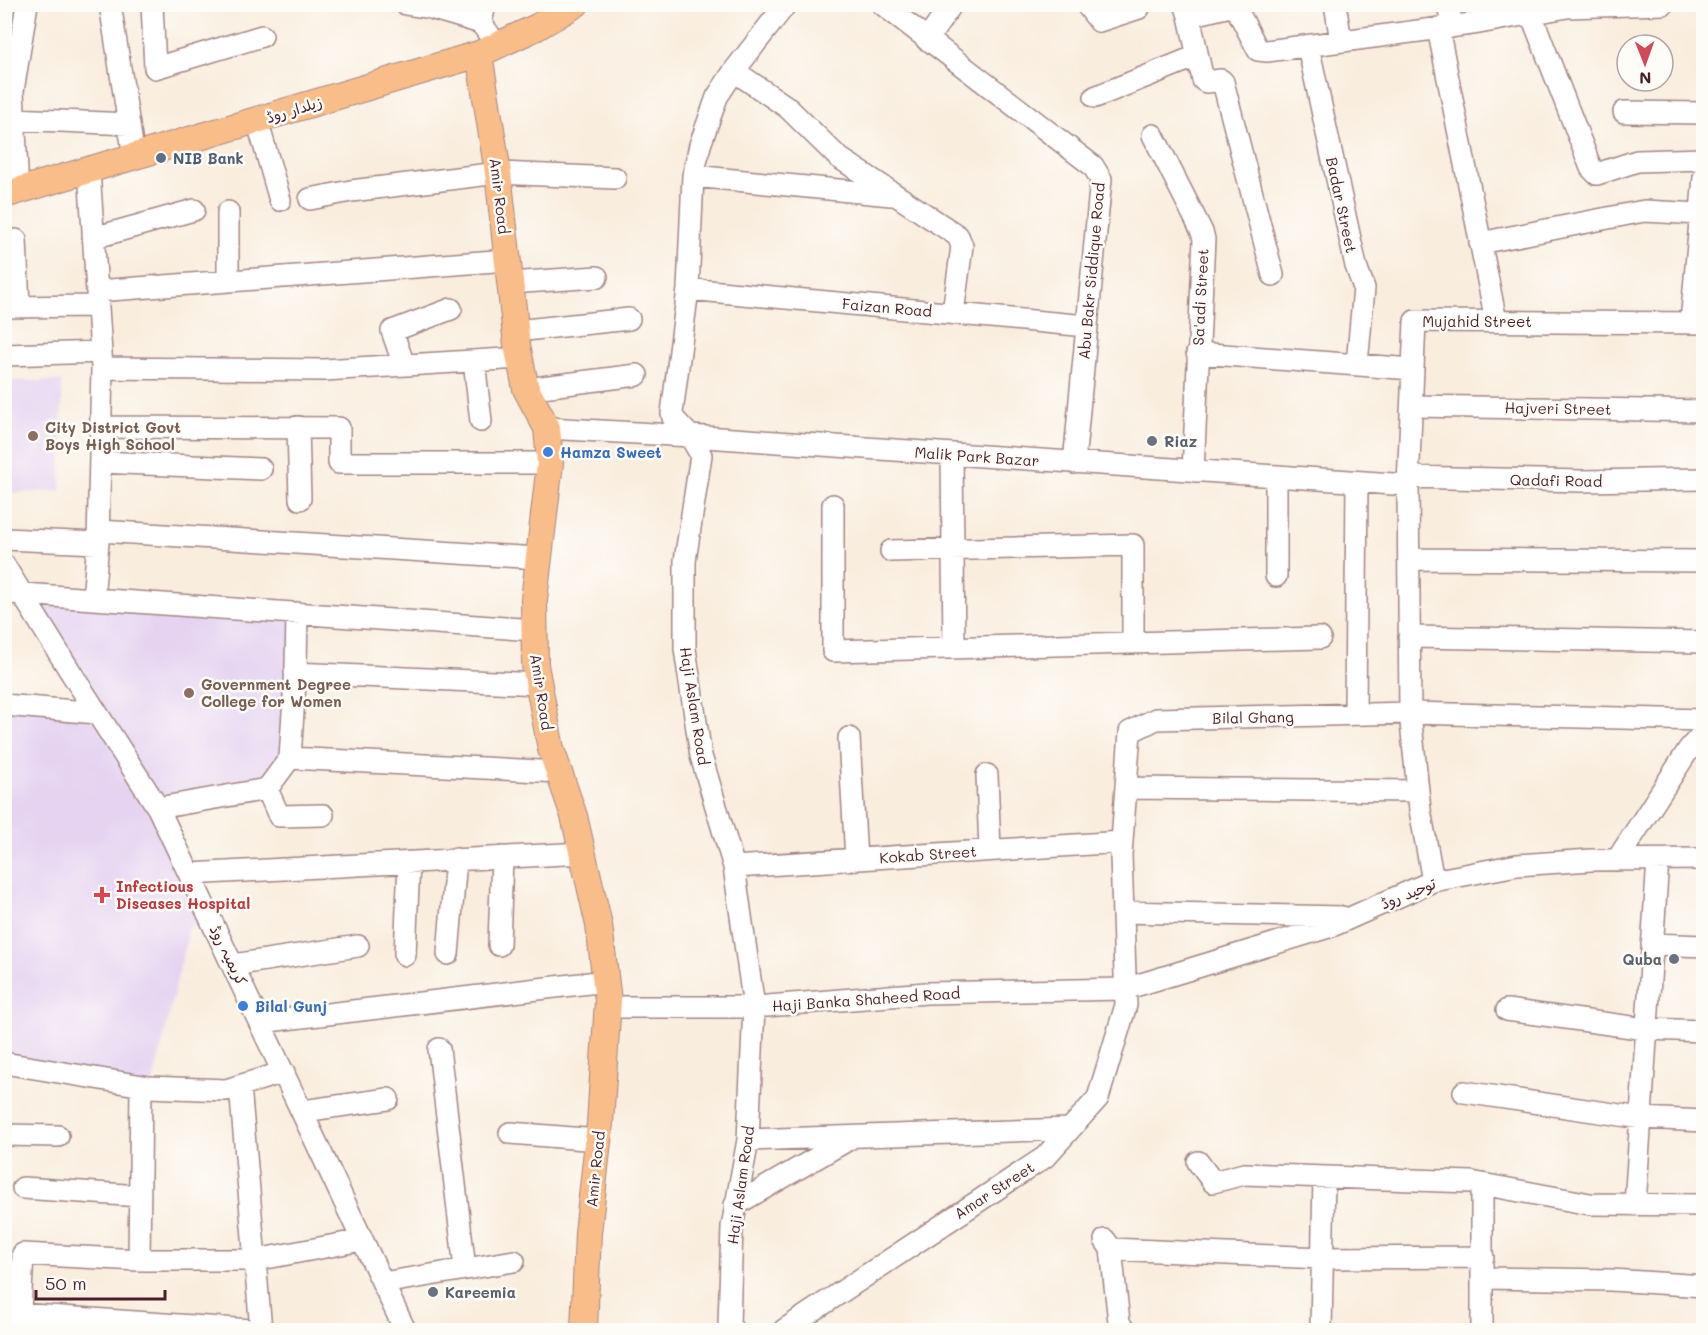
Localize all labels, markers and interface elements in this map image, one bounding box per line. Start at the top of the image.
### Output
north arrow [1615,33,1675,93]
text: N [1639,68,1652,89]
street label: زیلدار روڈ [264,91,324,127]
place label: NIB Bank [173,148,244,168]
marker: NIB Bank [154,151,168,165]
street label: Badar Street [1322,155,1362,255]
street label: Amir Road [485,157,515,235]
street label: Abu Bakr Siddique Road [1073,182,1109,360]
street label: Sa'adi Street [1187,248,1213,346]
street label: Faizan Road [841,293,933,321]
street label: Mujahid Street [1422,311,1532,331]
street label: Hajveri Street [1504,397,1612,419]
place label: City District Govt Boys High School [45,417,181,454]
marker: City District Govt Boys High School [26,429,40,443]
place label: Riaz [1164,431,1198,451]
marker: Riaz [1145,434,1159,448]
place label: Hamza Sweet [560,442,662,462]
street label: Malik Park Bazar [914,442,1040,470]
marker: Hamza Sweet [541,445,555,459]
street label: Qadafi Road [1510,469,1602,491]
street label: Haji Aslam Road [676,645,714,767]
street label: Amir Road [526,653,558,731]
place label: Government Degree College for Women [201,674,351,711]
marker: Government Degree College for Women [182,686,196,700]
street label: Bilal Ghang [1212,706,1294,728]
street label: Kokab Street [879,841,977,867]
street label: توحید روڈ [1377,873,1439,913]
place label: Infectious Diseases Hospital [116,876,250,913]
marker: Infectious Diseases Hospital [93,886,111,904]
street label: کریمیہ روڈ [206,921,252,989]
place label: Quba [1623,949,1662,969]
marker: Quba [1667,952,1681,966]
street label: Haji Banka Shaheed Road [771,982,961,1016]
place label: Bilal Gunj [255,996,327,1016]
marker: Bilal Gunj [236,999,250,1013]
street label: Haji Aslam Road [722,1125,758,1245]
street label: Amir Road [581,1130,609,1208]
street label: Amar Street [950,1157,1038,1223]
scale bar [36,1263,165,1301]
text: 50 m [45,1271,87,1295]
place label: Kareemia [445,1282,516,1302]
marker: Kareemia [426,1285,440,1299]

